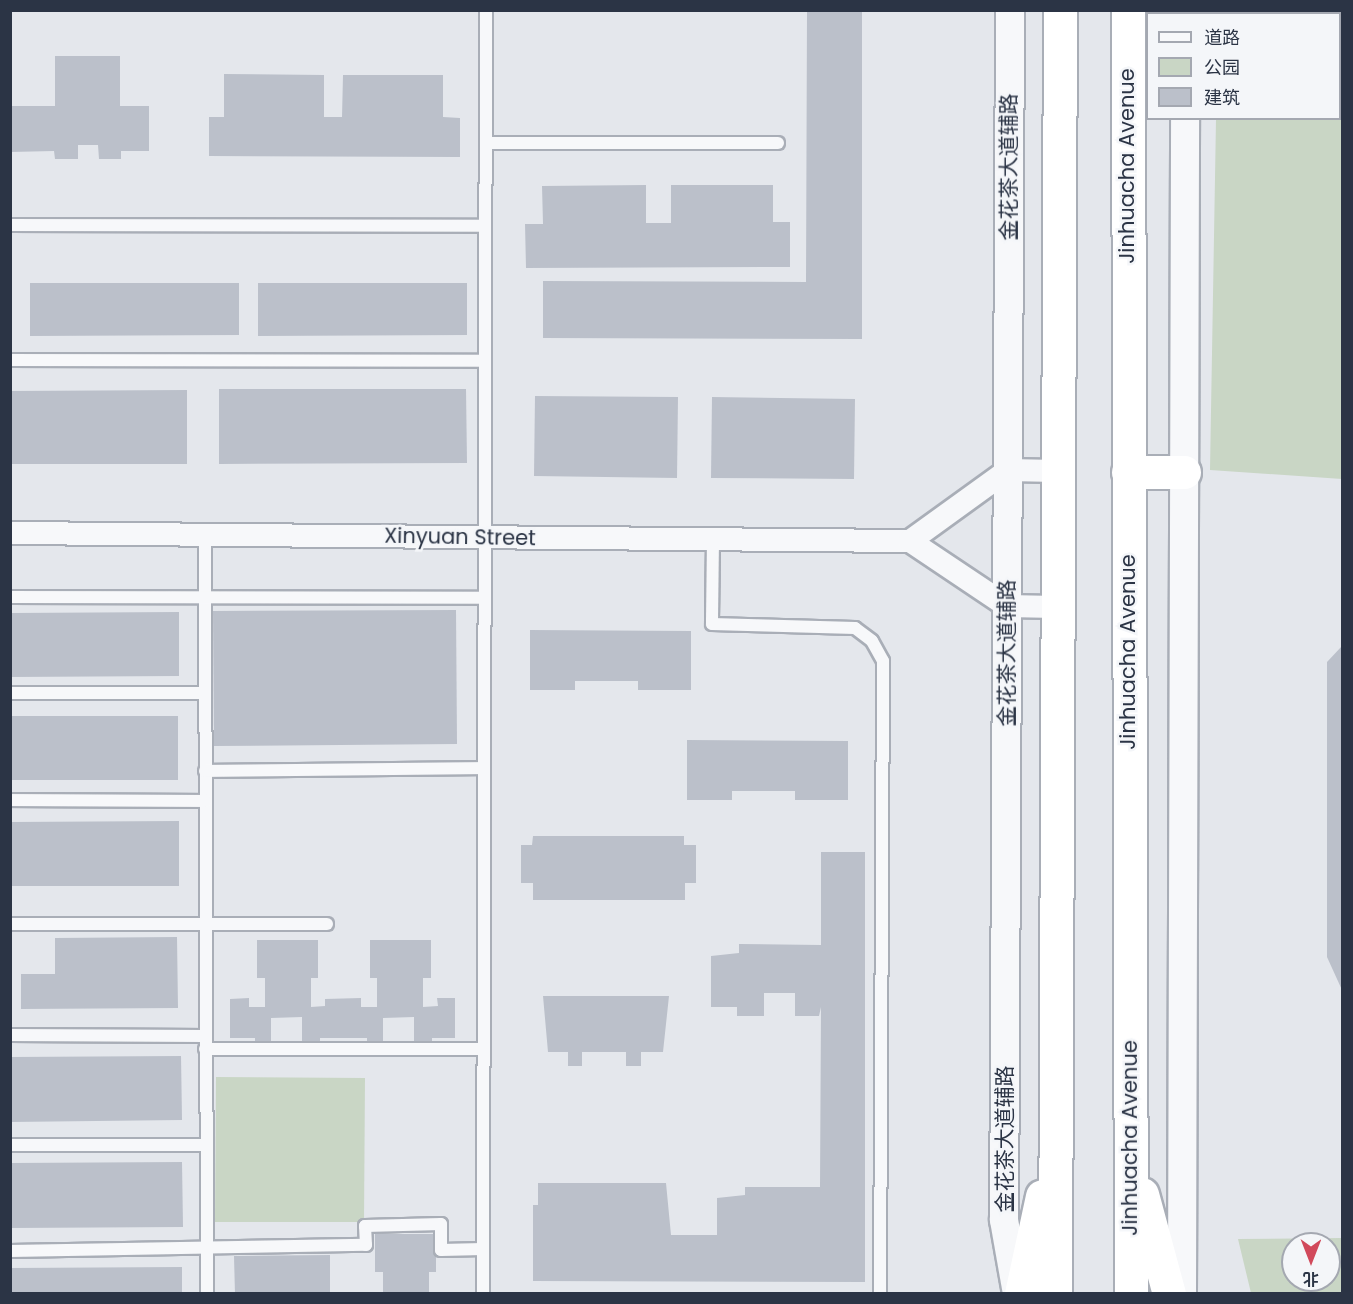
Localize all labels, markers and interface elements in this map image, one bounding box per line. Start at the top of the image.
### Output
legend [1146,12,1341,120]
text: 道路 [1204,25,1240,50]
text: 公园 [1204,55,1240,80]
street label: Jinhuacha Avenue [1114,68,1140,264]
text: 建筑 [1204,85,1240,110]
street label: 金花茶大道辅路 [996,94,1022,240]
street label: Xinyuan Street [384,523,536,551]
street label: Jinhuacha Avenue [1115,554,1141,750]
street label: 金花茶大道辅路 [994,580,1020,726]
street label: Jinhuacha Avenue [1117,1040,1143,1236]
street label: 金花茶大道辅路 [992,1066,1018,1212]
north arrow [1281,1232,1341,1292]
text: 北 [1303,1267,1319,1290]

